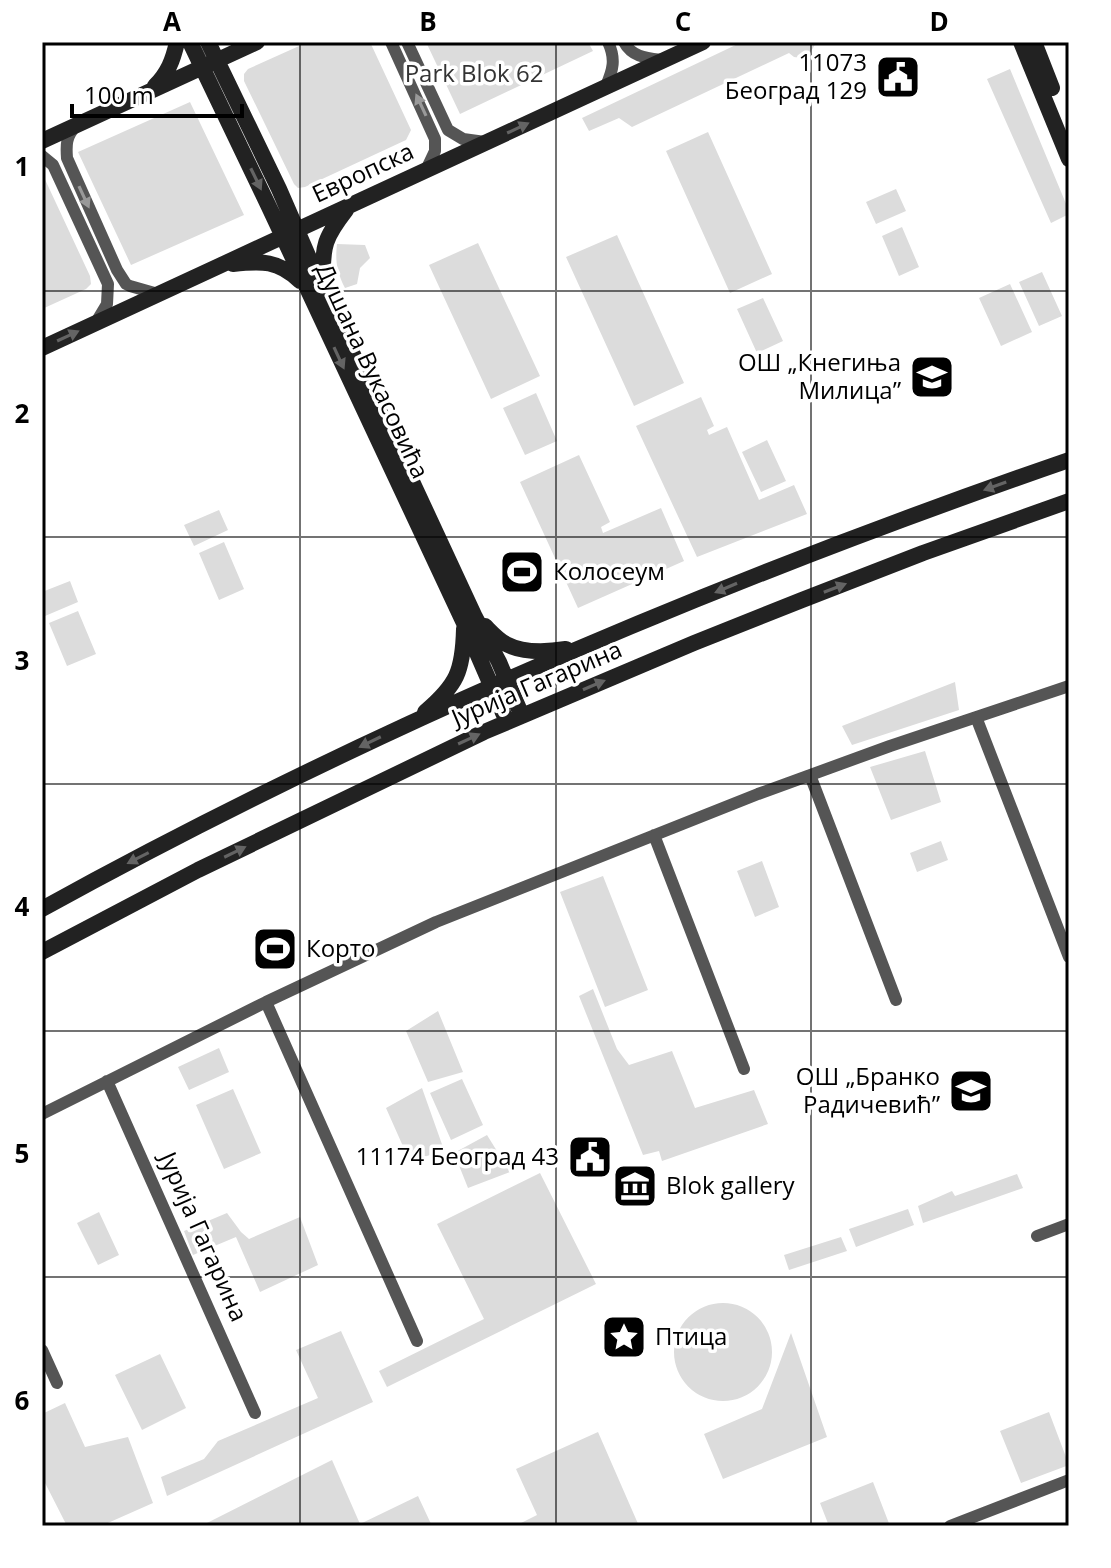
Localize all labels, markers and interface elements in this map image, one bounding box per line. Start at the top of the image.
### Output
text: A [163,3,181,39]
text: B [419,3,437,39]
text: C [675,3,691,39]
text: D [929,3,949,39]
place label: 11073 Београд 129 [725,45,867,106]
public building icon: 11073 Београд 129 [874,53,922,101]
park label: Park Blok 62 [405,56,543,89]
scale bar [72,68,242,118]
text: 100 m [84,78,154,111]
one-way arrow [414,94,427,117]
one-way arrow [507,121,530,135]
street label: Европска [306,134,418,209]
text: 1 [15,148,29,184]
one-way arrow [249,168,263,191]
one-way arrow [77,186,90,209]
street label: Душана Вукасовића [309,257,438,483]
one-way arrow [57,329,80,343]
place label: ОШ „Кнегиња Милица” [738,345,902,406]
one-way arrow [332,346,346,369]
school or university icon: ОШ „Кнегиња Милица” [908,353,956,401]
text: 2 [15,395,30,431]
one-way arrow [983,480,1007,493]
sports icon: Колосеум [498,548,546,596]
place label: Колосеум [553,554,665,587]
one-way arrow [714,581,738,594]
one-way arrow [823,581,847,594]
street label: Јурија Гагарина [444,632,627,734]
text: 3 [15,642,29,678]
one-way arrow [582,679,606,692]
one-way arrow [457,732,480,746]
one-way arrow [359,735,382,749]
one-way arrow [224,845,247,859]
one-way arrow [126,851,149,865]
text: 4 [15,888,30,924]
sports icon: Корто [251,925,299,973]
place label: Корто [306,931,376,964]
place label: ОШ „Бранко Радичевић” [796,1059,941,1120]
school or university icon: ОШ „Бранко Радичевић” [947,1067,995,1115]
public building icon: 11174 Београд 43 [566,1133,614,1181]
text: 5 [15,1135,29,1171]
place label: 11174 Београд 43 [356,1139,559,1172]
street label: Јурија Гагарина [151,1145,256,1326]
museum icon: Blok gallery [611,1162,659,1210]
place label: Blok gallery [666,1168,796,1201]
place icon: Птица [600,1313,648,1361]
place label: Птица [655,1319,727,1352]
text: 6 [15,1382,30,1418]

